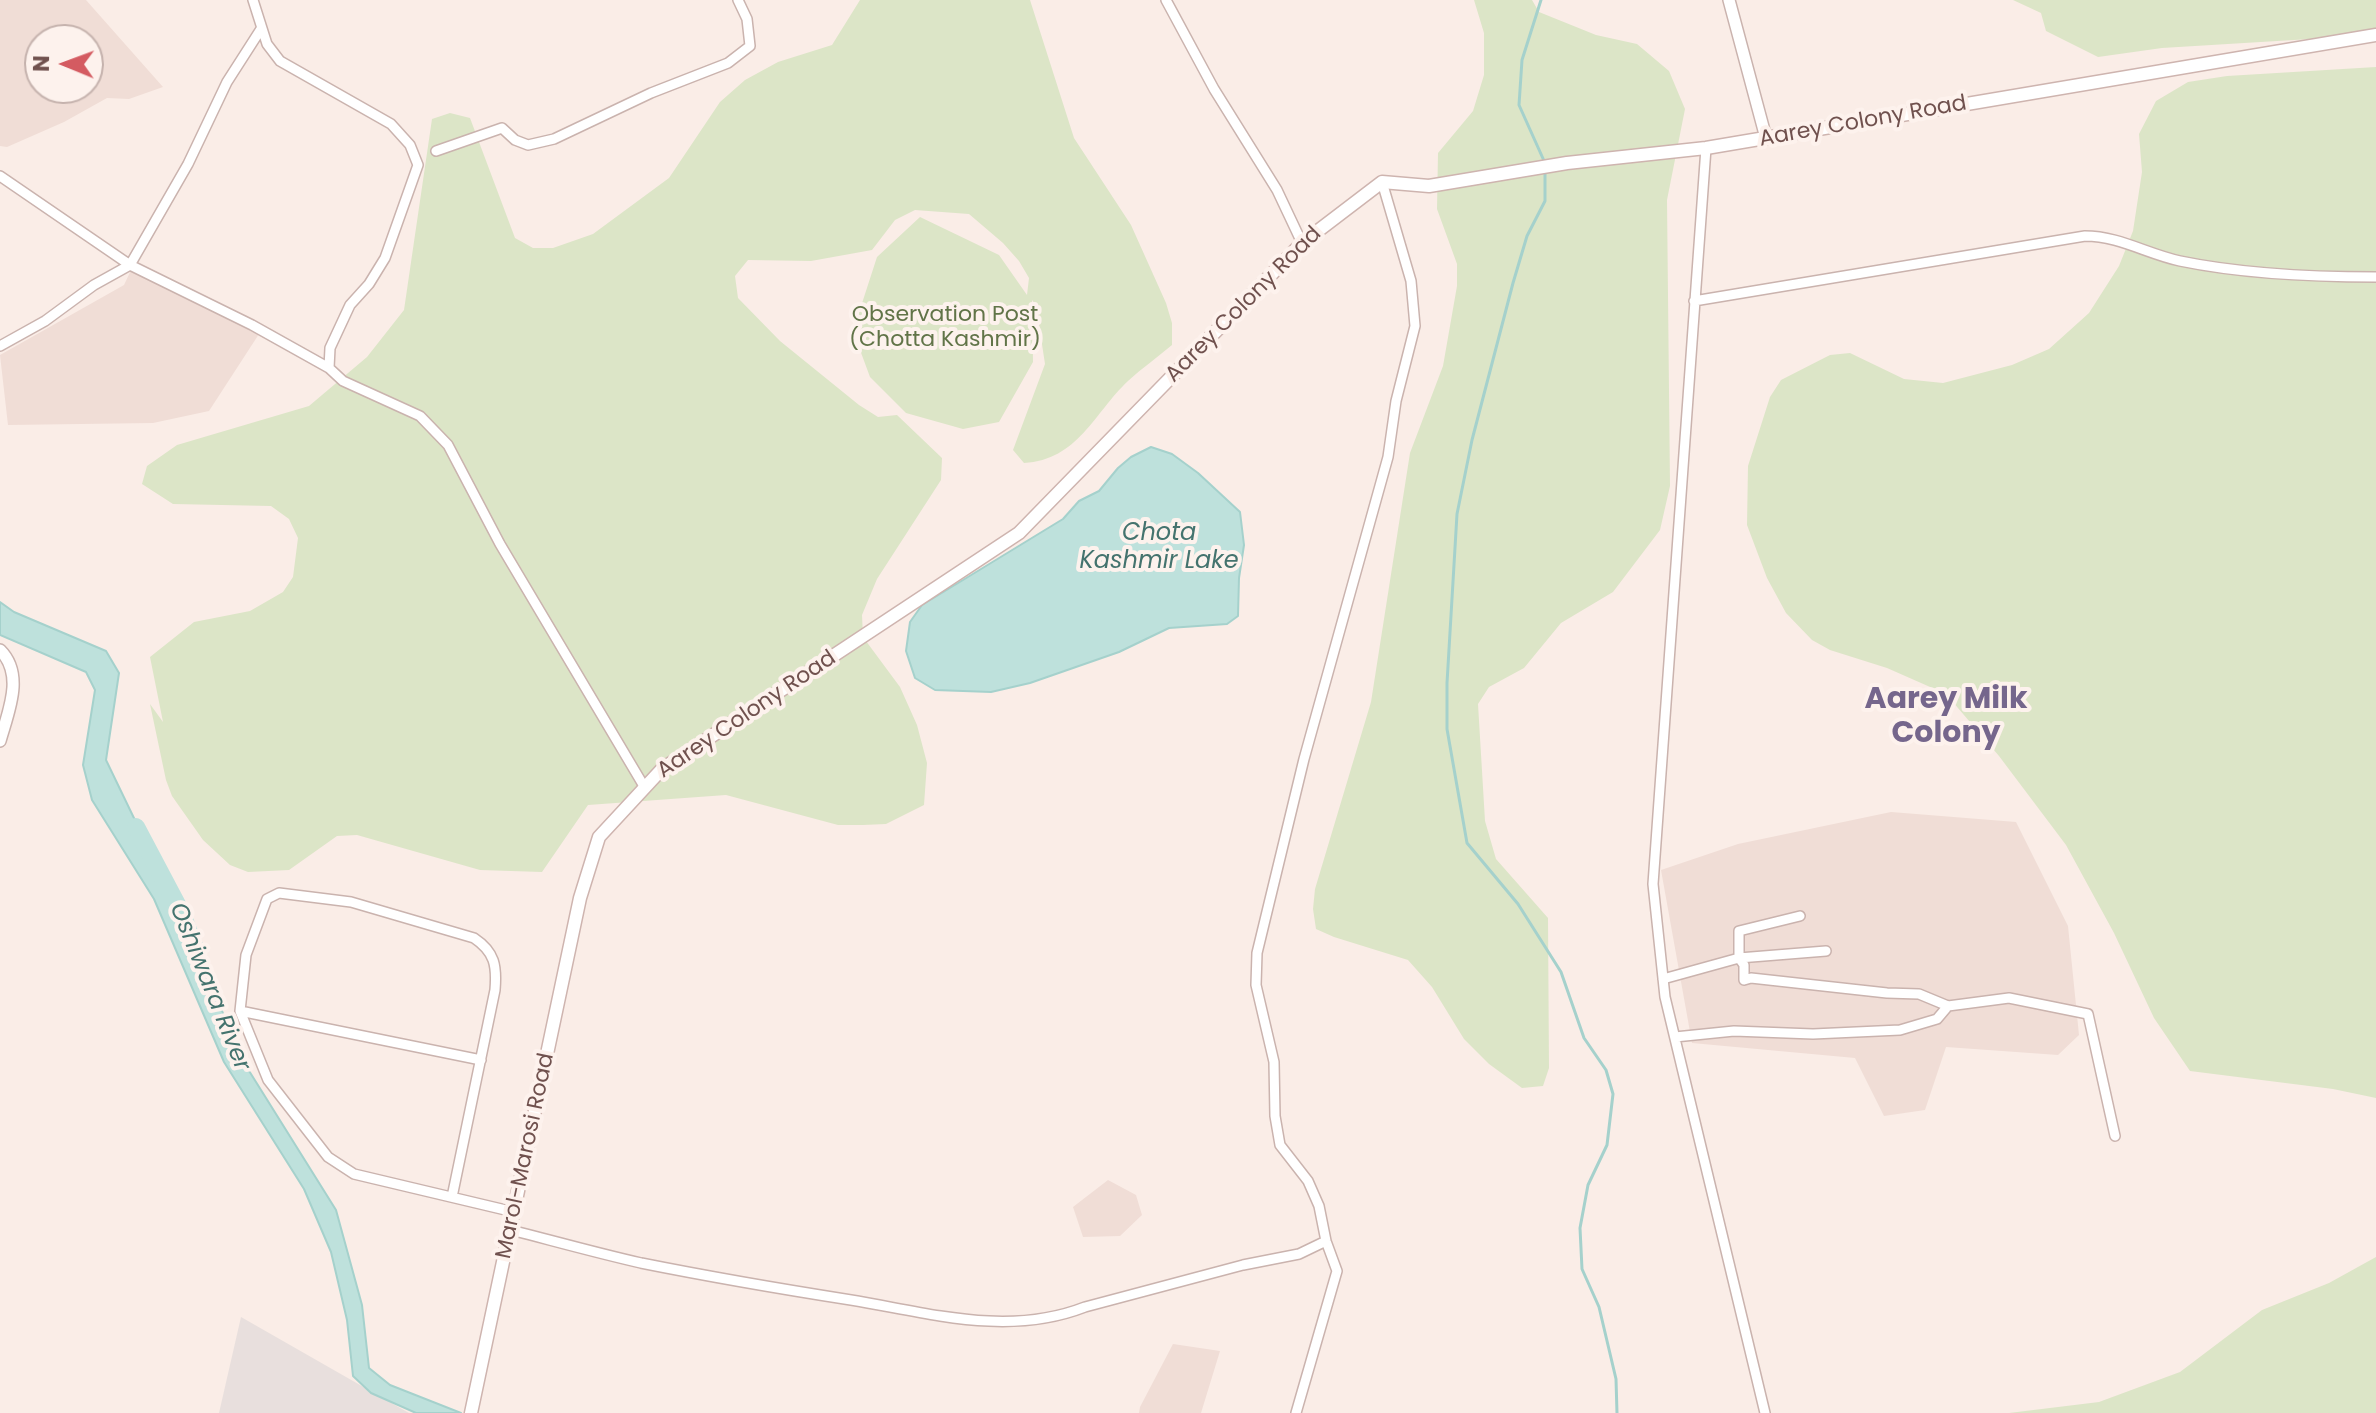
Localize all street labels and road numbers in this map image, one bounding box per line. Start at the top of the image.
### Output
street label: Aarey Colony Road [1757,91,1969,153]
street label: Aarey Colony Road [1160,221,1328,389]
street label: Aarey Colony Road [653,645,841,785]
street label: Marol-Marosi Road [491,1051,561,1261]

